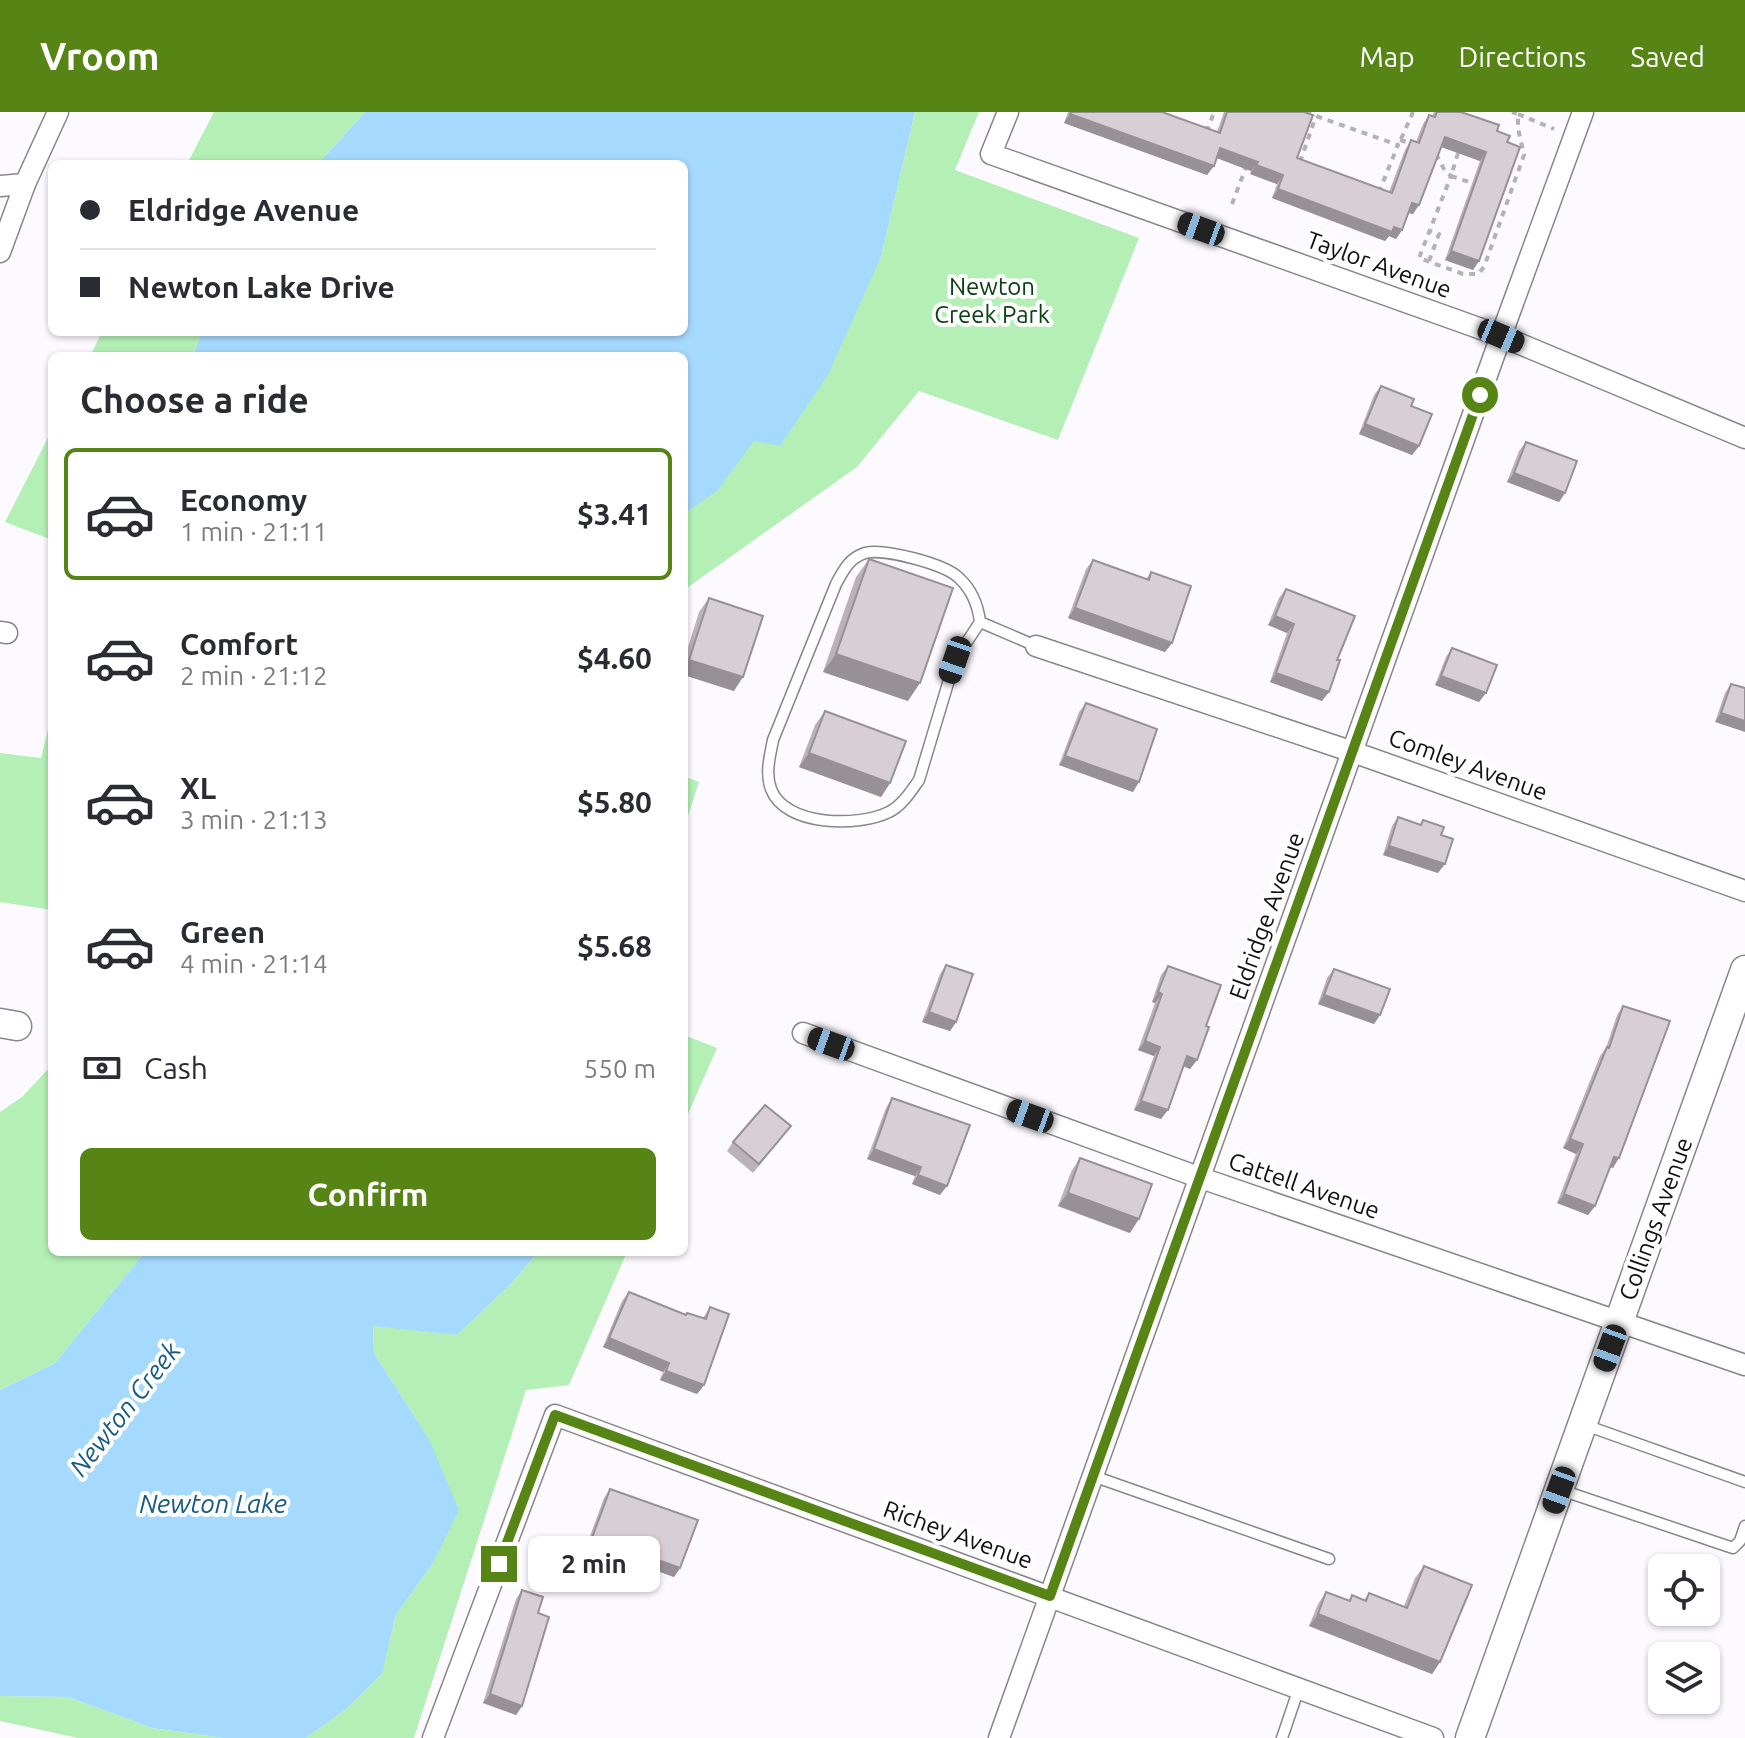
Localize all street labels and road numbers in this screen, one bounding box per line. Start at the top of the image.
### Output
street label: Taylor Avenue [1303,226,1455,303]
street label: Comley Avenue [1385,723,1551,806]
street label: Eldridge Avenue [1224,828,1309,1003]
street label: Collings Avenue [1614,1134,1698,1304]
street label: Cattell Avenue [1225,1147,1383,1224]
street label: Richey Avenue [880,1495,1036,1574]

